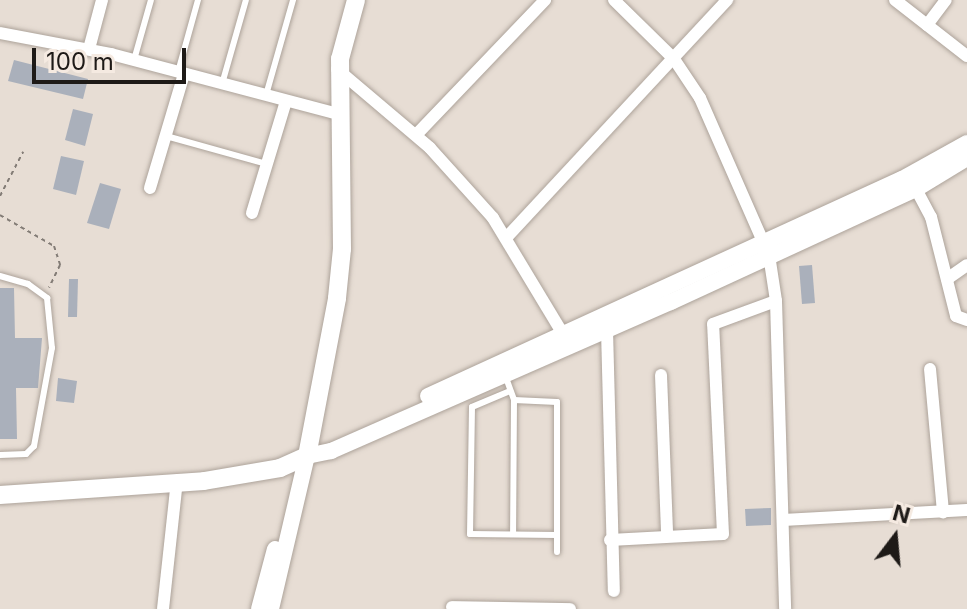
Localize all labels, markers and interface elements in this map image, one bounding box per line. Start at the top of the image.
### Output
scale bar [36,32,190,82]
text: 100 m [46,47,114,76]
north arrow [855,497,935,577]
text: N [890,499,913,529]

